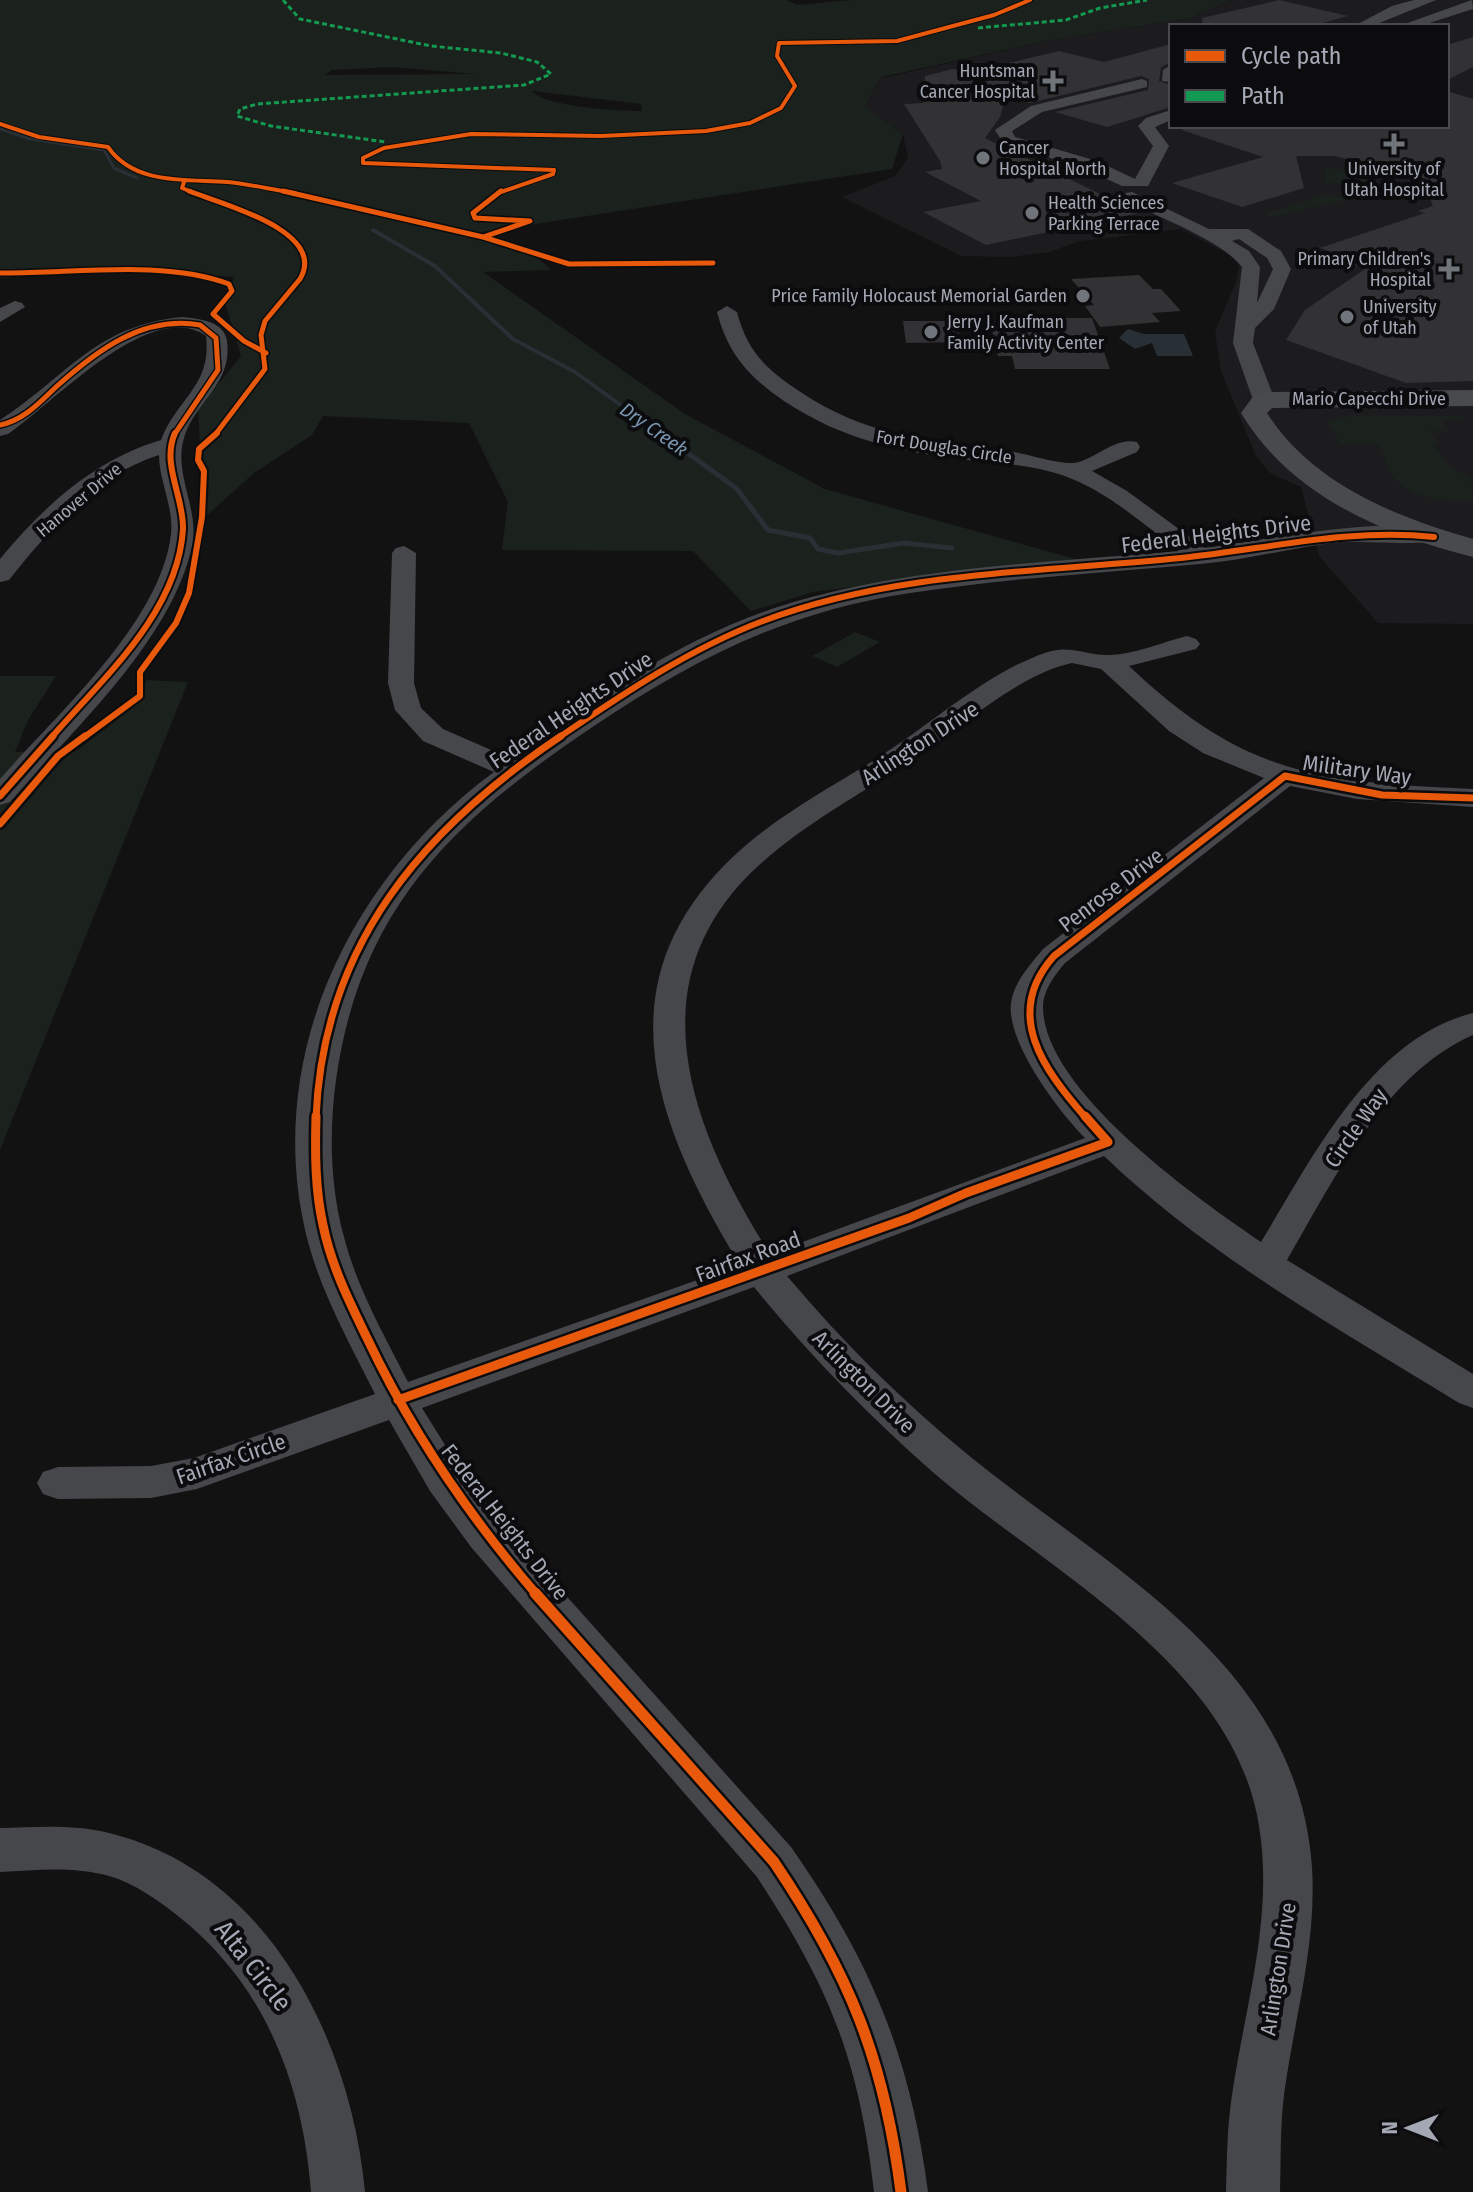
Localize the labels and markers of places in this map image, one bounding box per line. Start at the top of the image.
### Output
place label: Huntsman Cancer Hospital [920,60,1035,103]
marker: Huntsman Cancer Hospital [1042,70,1064,92]
marker: University of Utah Hospital [1383,133,1405,155]
place label: Cancer Hospital North [999,137,1107,180]
marker: Cancer Hospital North [974,149,992,167]
place label: University of Utah Hospital [1344,158,1444,201]
place label: Health Sciences Parking Terrace [1048,192,1164,235]
marker: Health Sciences Parking Terrace [1023,204,1041,222]
place label: Primary Children's Hospital [1298,248,1431,291]
marker: Primary Children's Hospital [1438,258,1460,280]
place label: Price Family Holocaust Memorial Garden [771,285,1067,307]
marker: Price Family Holocaust Memorial Garden [1074,287,1092,305]
place label: University of Utah [1363,296,1437,339]
marker: University of Utah [1338,308,1356,326]
place label: Jerry J. Kaufman Family Activity Center [947,311,1105,354]
marker: Jerry J. Kaufman Family Activity Center [922,323,940,341]

